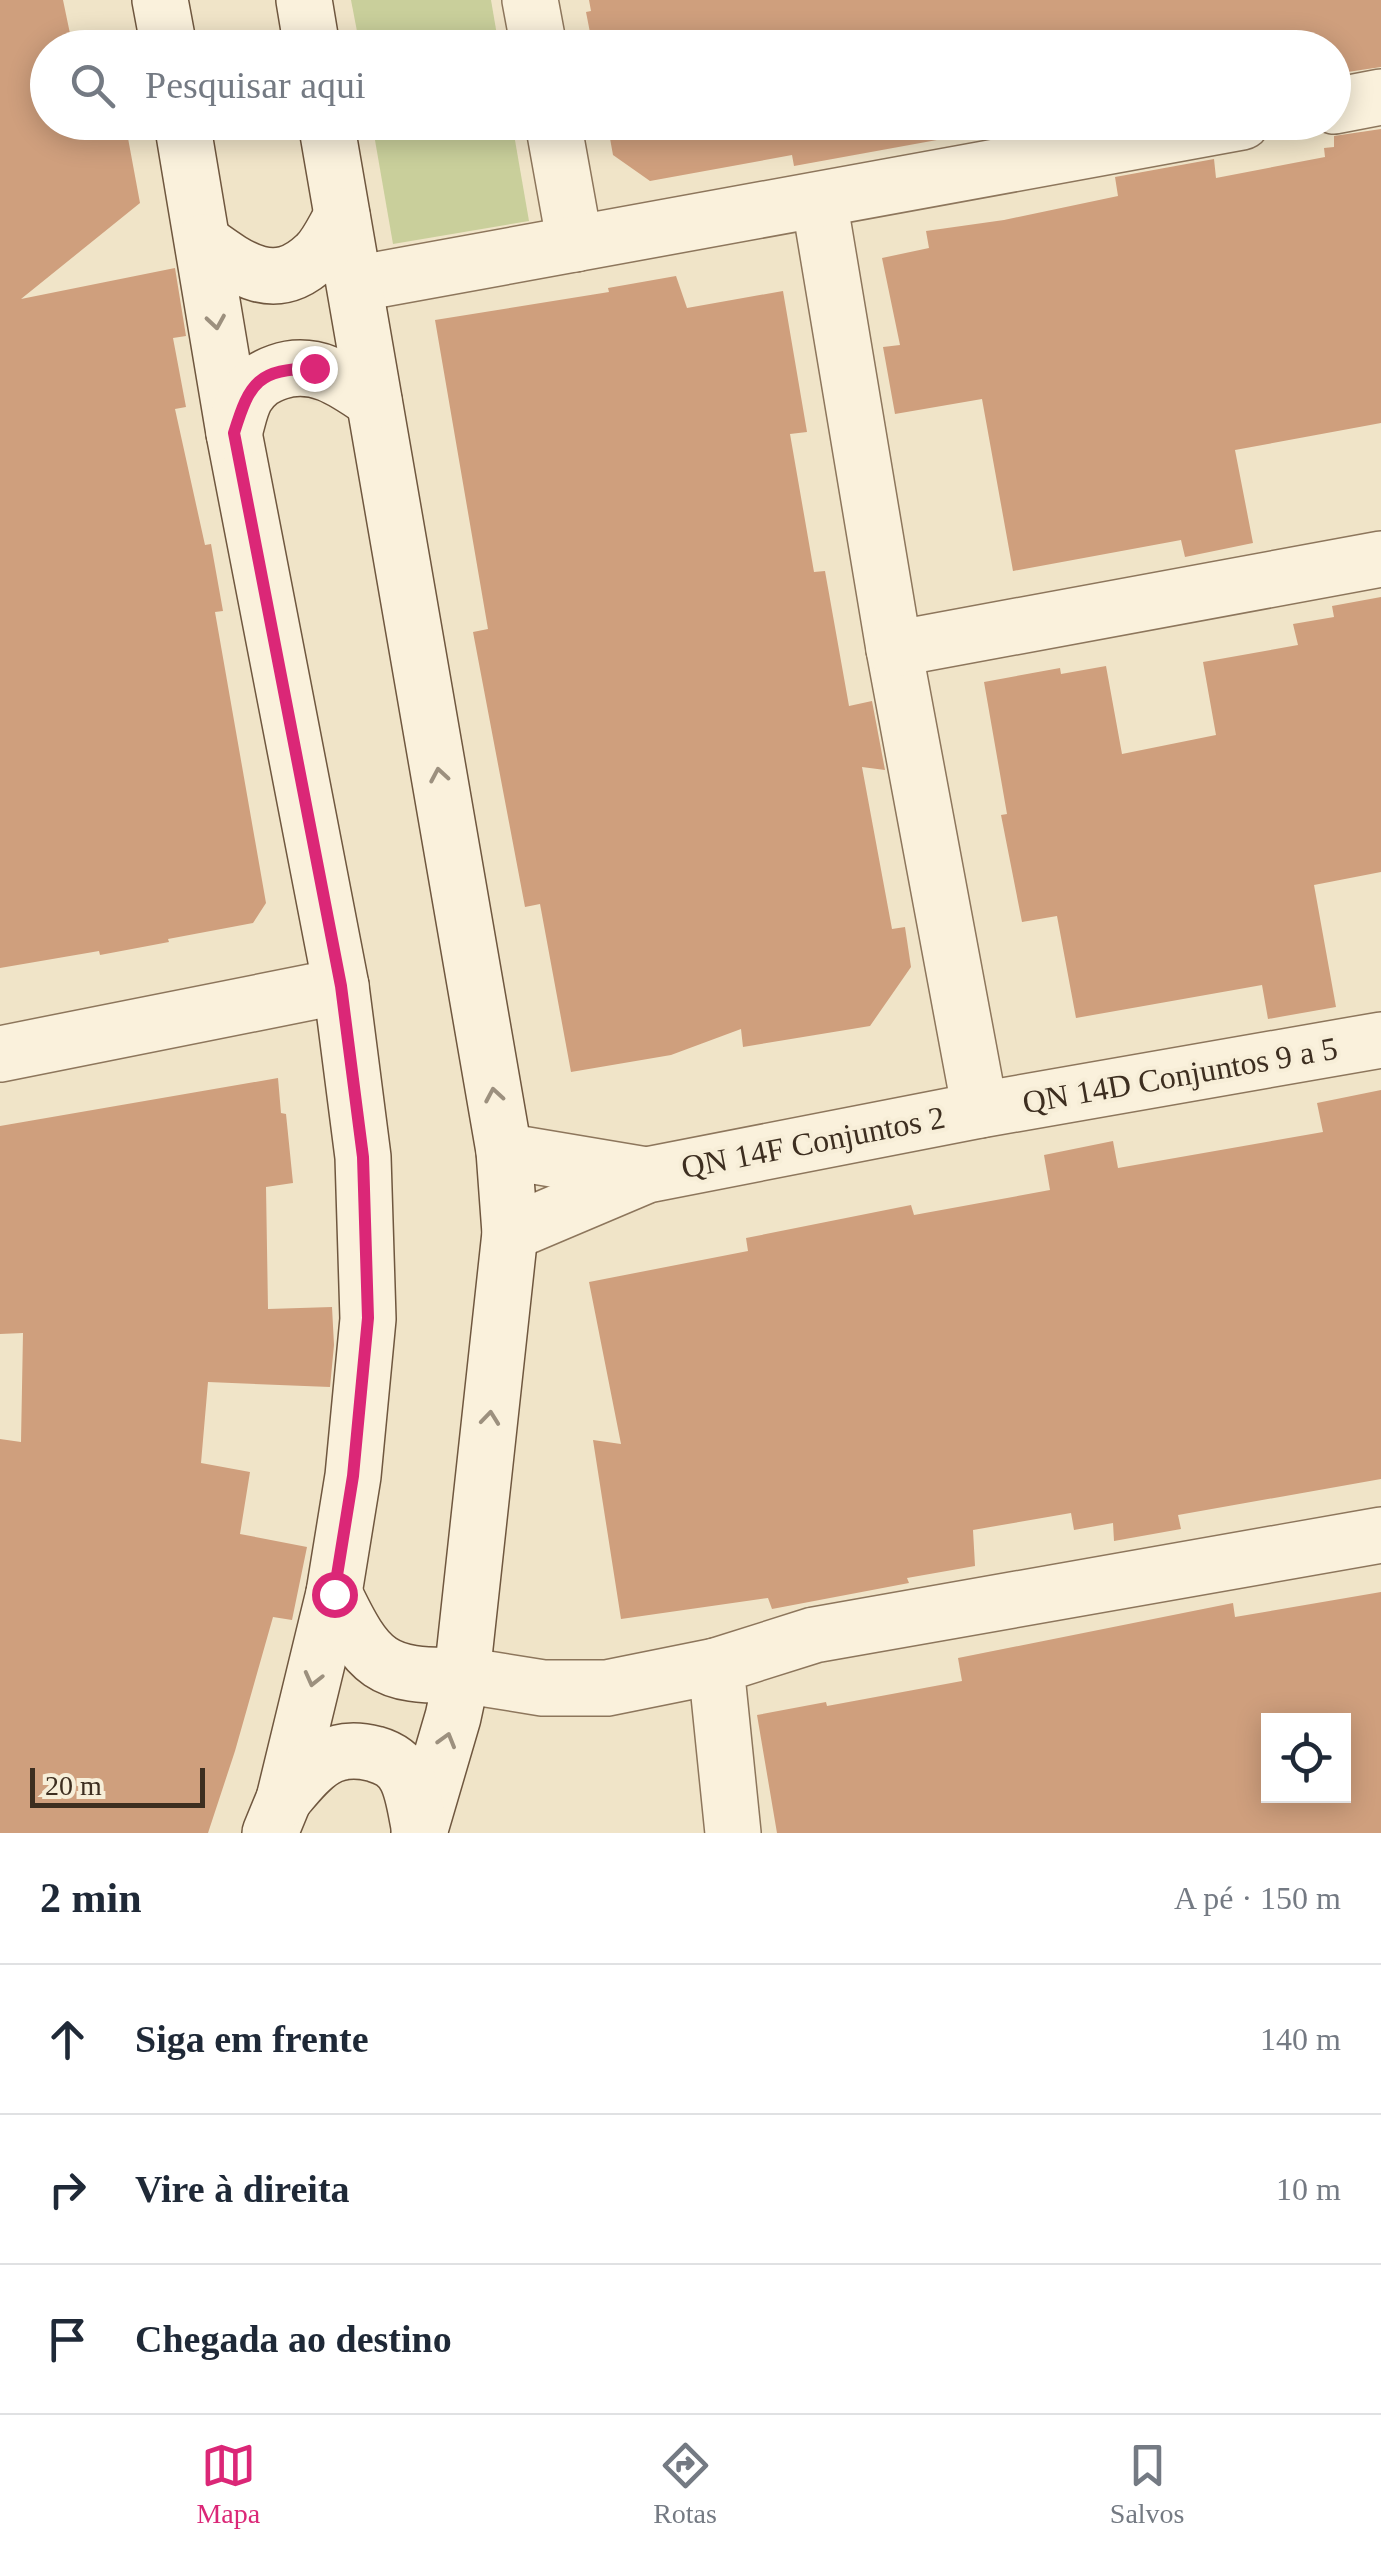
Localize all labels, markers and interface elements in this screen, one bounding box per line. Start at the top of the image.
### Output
search box [30,30,1351,140]
icon: search [65,58,120,113]
text: Pesquisar aqui [145,64,366,106]
one-way arrow [205,314,226,330]
route end [292,346,338,392]
one-way arrow [429,767,450,783]
street label: QN 14D Conjuntos 9 a 5 [1020,1030,1340,1120]
one-way arrow [484,1087,505,1103]
street label: QN 14F Conjuntos 2 [678,1099,948,1185]
one-way arrow [479,1410,500,1426]
route start [312,1572,358,1618]
one-way arrow [304,1670,325,1687]
map controls [1261,1713,1351,1803]
button: locate [1261,1713,1351,1803]
one-way arrow [435,1732,456,1749]
scale bar [30,1763,205,1808]
text: 20 m [45,1770,102,1801]
text: 2 min [40,1875,142,1921]
text: A pé · 150 m [1174,1880,1341,1916]
icon: ahead [40,2012,95,2067]
text: Siga em frente [135,2018,369,2060]
text: 140 m [1260,2021,1341,2057]
icon: right [40,2162,95,2217]
text: Vire à direita [135,2168,350,2210]
text: 10 m [1276,2171,1341,2207]
icon: arrive [40,2312,95,2367]
text: Chegada ao destino [135,2318,452,2360]
tab: Mapa [196,2438,260,2530]
tab: Rotas [653,2438,717,2530]
tab: Salvos [1110,2438,1185,2530]

